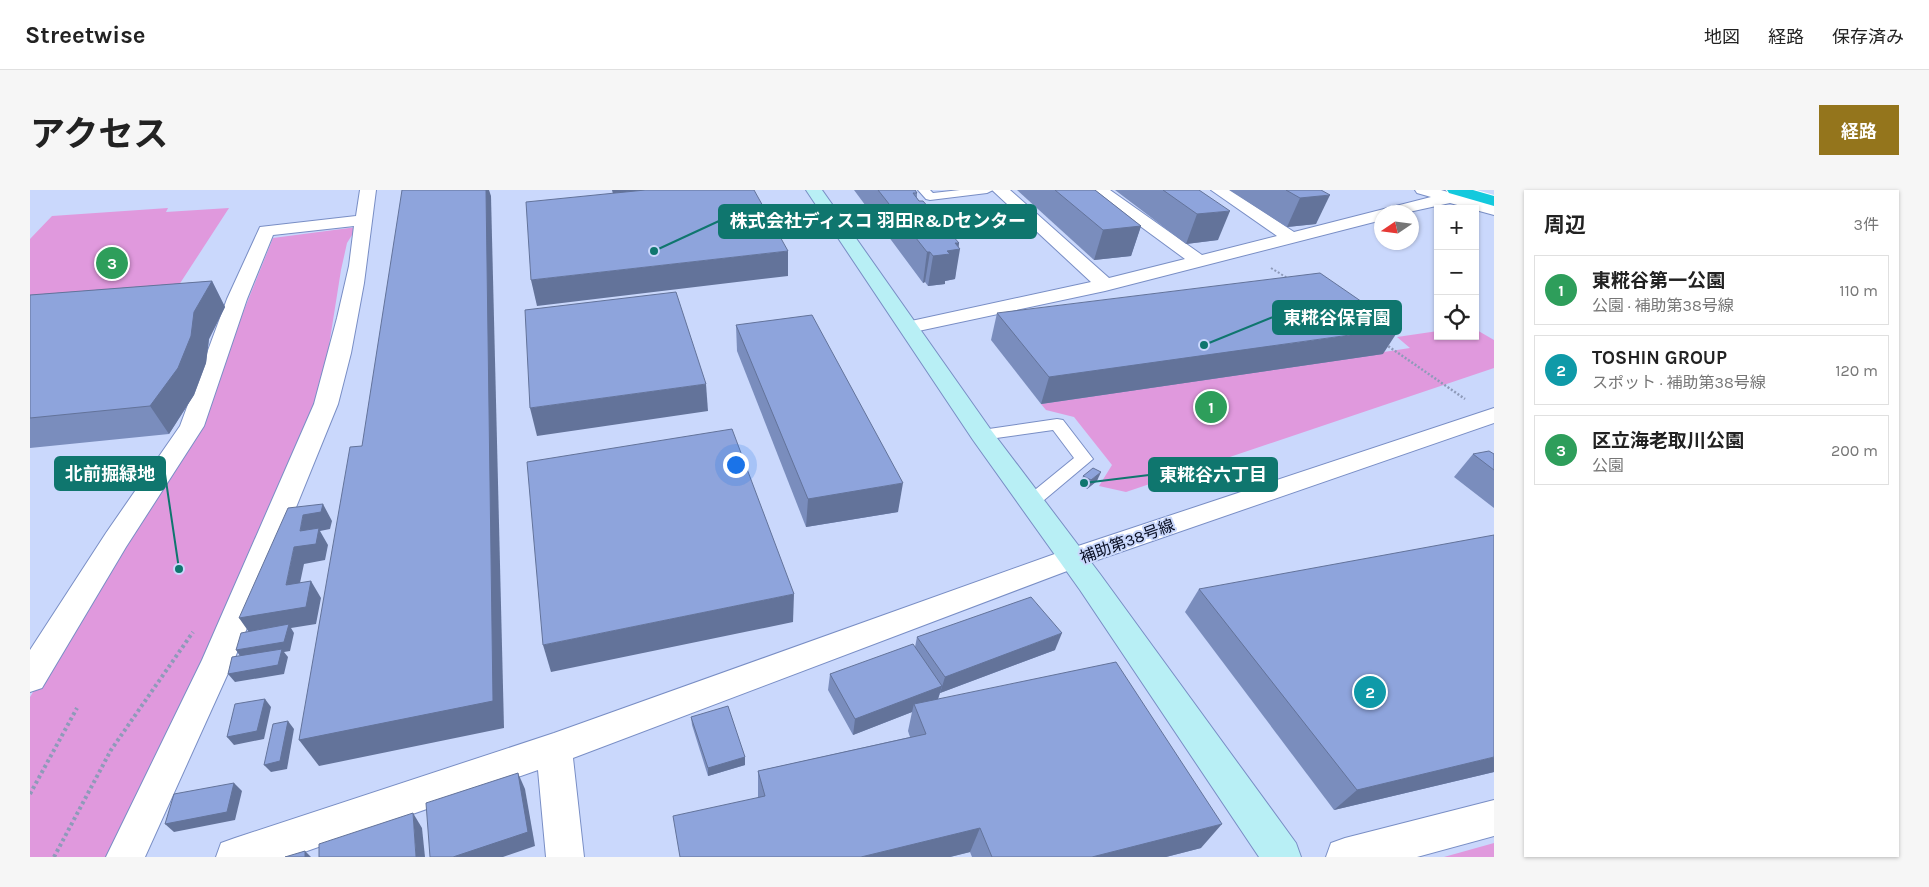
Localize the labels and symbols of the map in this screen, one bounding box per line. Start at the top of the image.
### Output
callout: 株式会社ディスコ 羽田R&Dセンター [719,205,1036,238]
north arrow [1374,205,1419,250]
text: 株式会社ディスコ 羽田R&Dセンター [730,210,1026,232]
pin: 3 [96,244,128,282]
callout: 東糀谷保育園 [1273,301,1401,334]
text: 東糀谷保育園 [1283,307,1391,329]
pin: 1 [1195,388,1227,426]
your location [723,452,749,478]
callout: 北前掘緑地 [55,457,165,490]
callout: 東糀谷六丁目 [1149,458,1277,491]
text: 北前掘緑地 [65,463,155,485]
text: 東糀谷六丁目 [1159,464,1267,486]
street label: 補助第38号線 [1077,515,1177,567]
pin: 2 [1354,673,1386,711]

